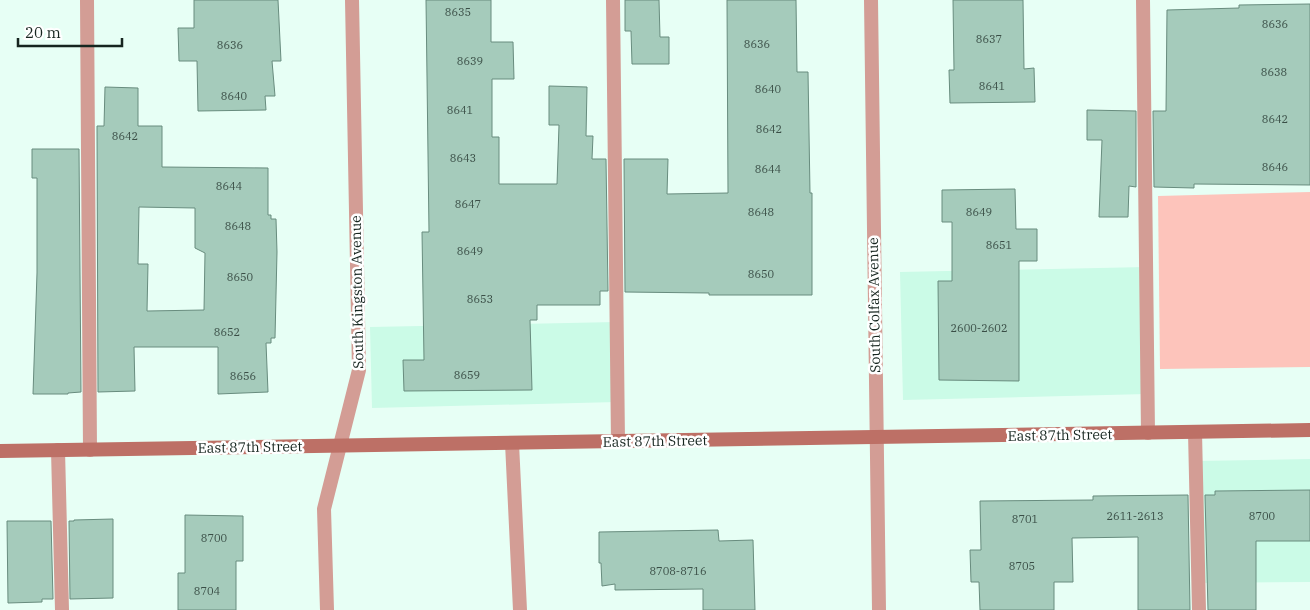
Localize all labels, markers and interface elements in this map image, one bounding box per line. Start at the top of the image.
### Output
house number: 8635 [445,5,471,19]
scale bar [18,15,121,47]
house number: 8636 [1262,17,1288,31]
text: 20 m [25,23,61,42]
house number: 8637 [976,32,1002,46]
house number: 8636 [744,37,770,51]
house number: 8636 [217,38,243,52]
house number: 8639 [457,54,483,68]
house number: 8638 [1261,65,1287,79]
house number: 8641 [979,79,1005,93]
house number: 8640 [755,82,782,96]
house number: 8640 [221,89,248,103]
house number: 8641 [447,103,473,117]
house number: 8642 [1262,112,1288,126]
house number: 8642 [756,122,782,136]
house number: 8642 [112,129,138,143]
house number: 8643 [450,151,476,165]
house number: 8646 [1262,160,1288,174]
house number: 8644 [755,162,782,176]
house number: 8644 [216,179,243,193]
house number: 8647 [455,197,481,211]
house number: 8648 [748,205,774,219]
house number: 8649 [966,205,992,219]
street label: South Kingston Avenue [347,215,367,369]
house number: 8648 [225,219,251,233]
street label: South Colfax Avenue [864,237,884,373]
house number: 8651 [986,238,1012,252]
house number: 8649 [457,244,483,258]
house number: 8650 [748,267,775,281]
house number: 8650 [227,270,254,284]
house number: 8653 [467,292,493,306]
house number: 2600-2602 [950,321,1008,335]
house number: 8652 [214,325,240,339]
house number: 8659 [454,368,480,382]
house number: 8656 [230,369,256,383]
street label: East 87th Street [1008,425,1113,445]
street label: East 87th Street [603,431,708,451]
street label: East 87th Street [198,437,303,457]
house number: 2611-2613 [1106,509,1164,523]
house number: 8700 [1249,509,1276,523]
house number: 8701 [1012,512,1038,526]
house number: 8700 [201,531,228,545]
house number: 8705 [1009,559,1035,573]
house number: 8708-8716 [649,564,707,578]
house number: 8704 [194,584,221,598]

